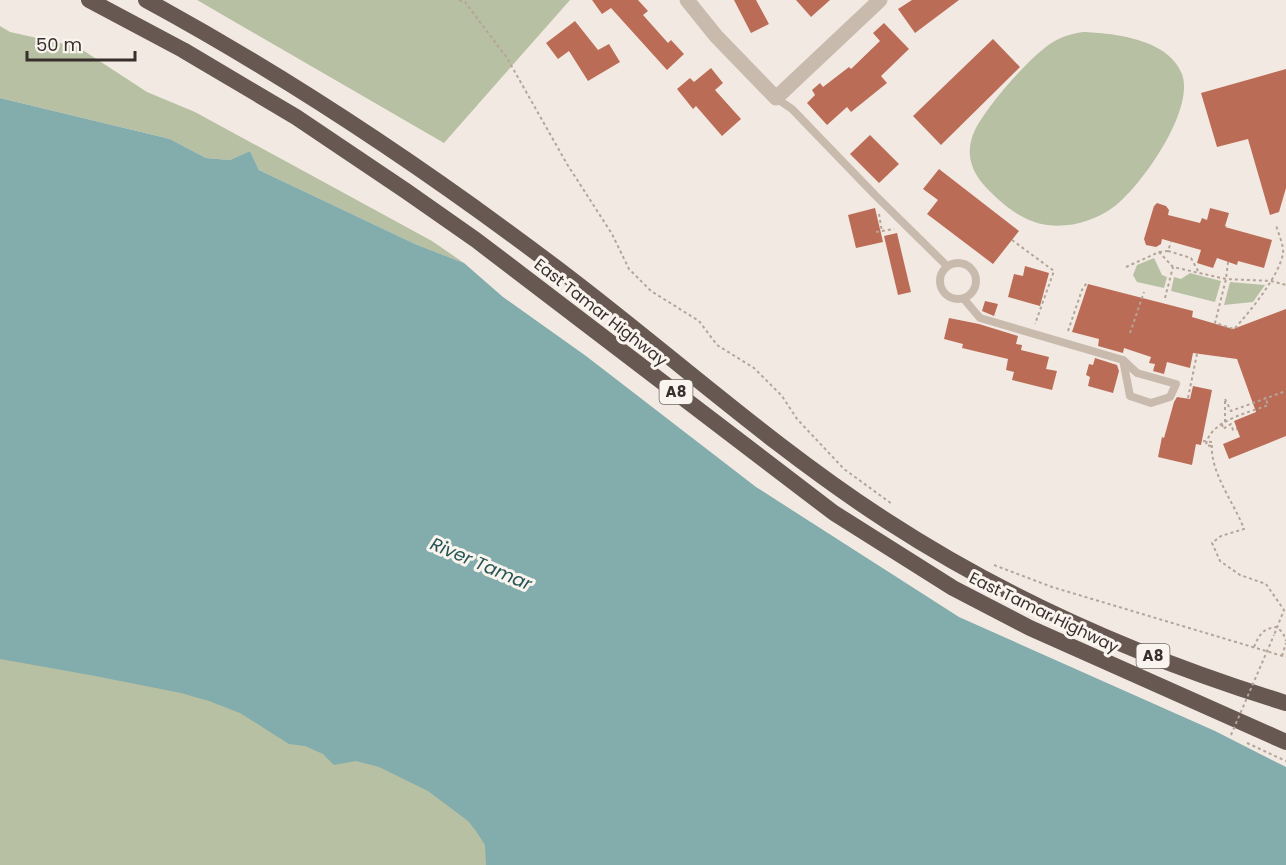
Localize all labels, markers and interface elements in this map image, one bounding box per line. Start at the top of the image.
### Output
scale bar [27,24,135,62]
text: 50 m [36,32,82,57]
street label: East Tamar Highway [529,253,672,372]
road number: A8 [660,380,692,404]
water label: River Tamar [427,531,537,597]
street label: East Tamar Highway [965,566,1122,659]
road number: A8 [1136,644,1170,668]

